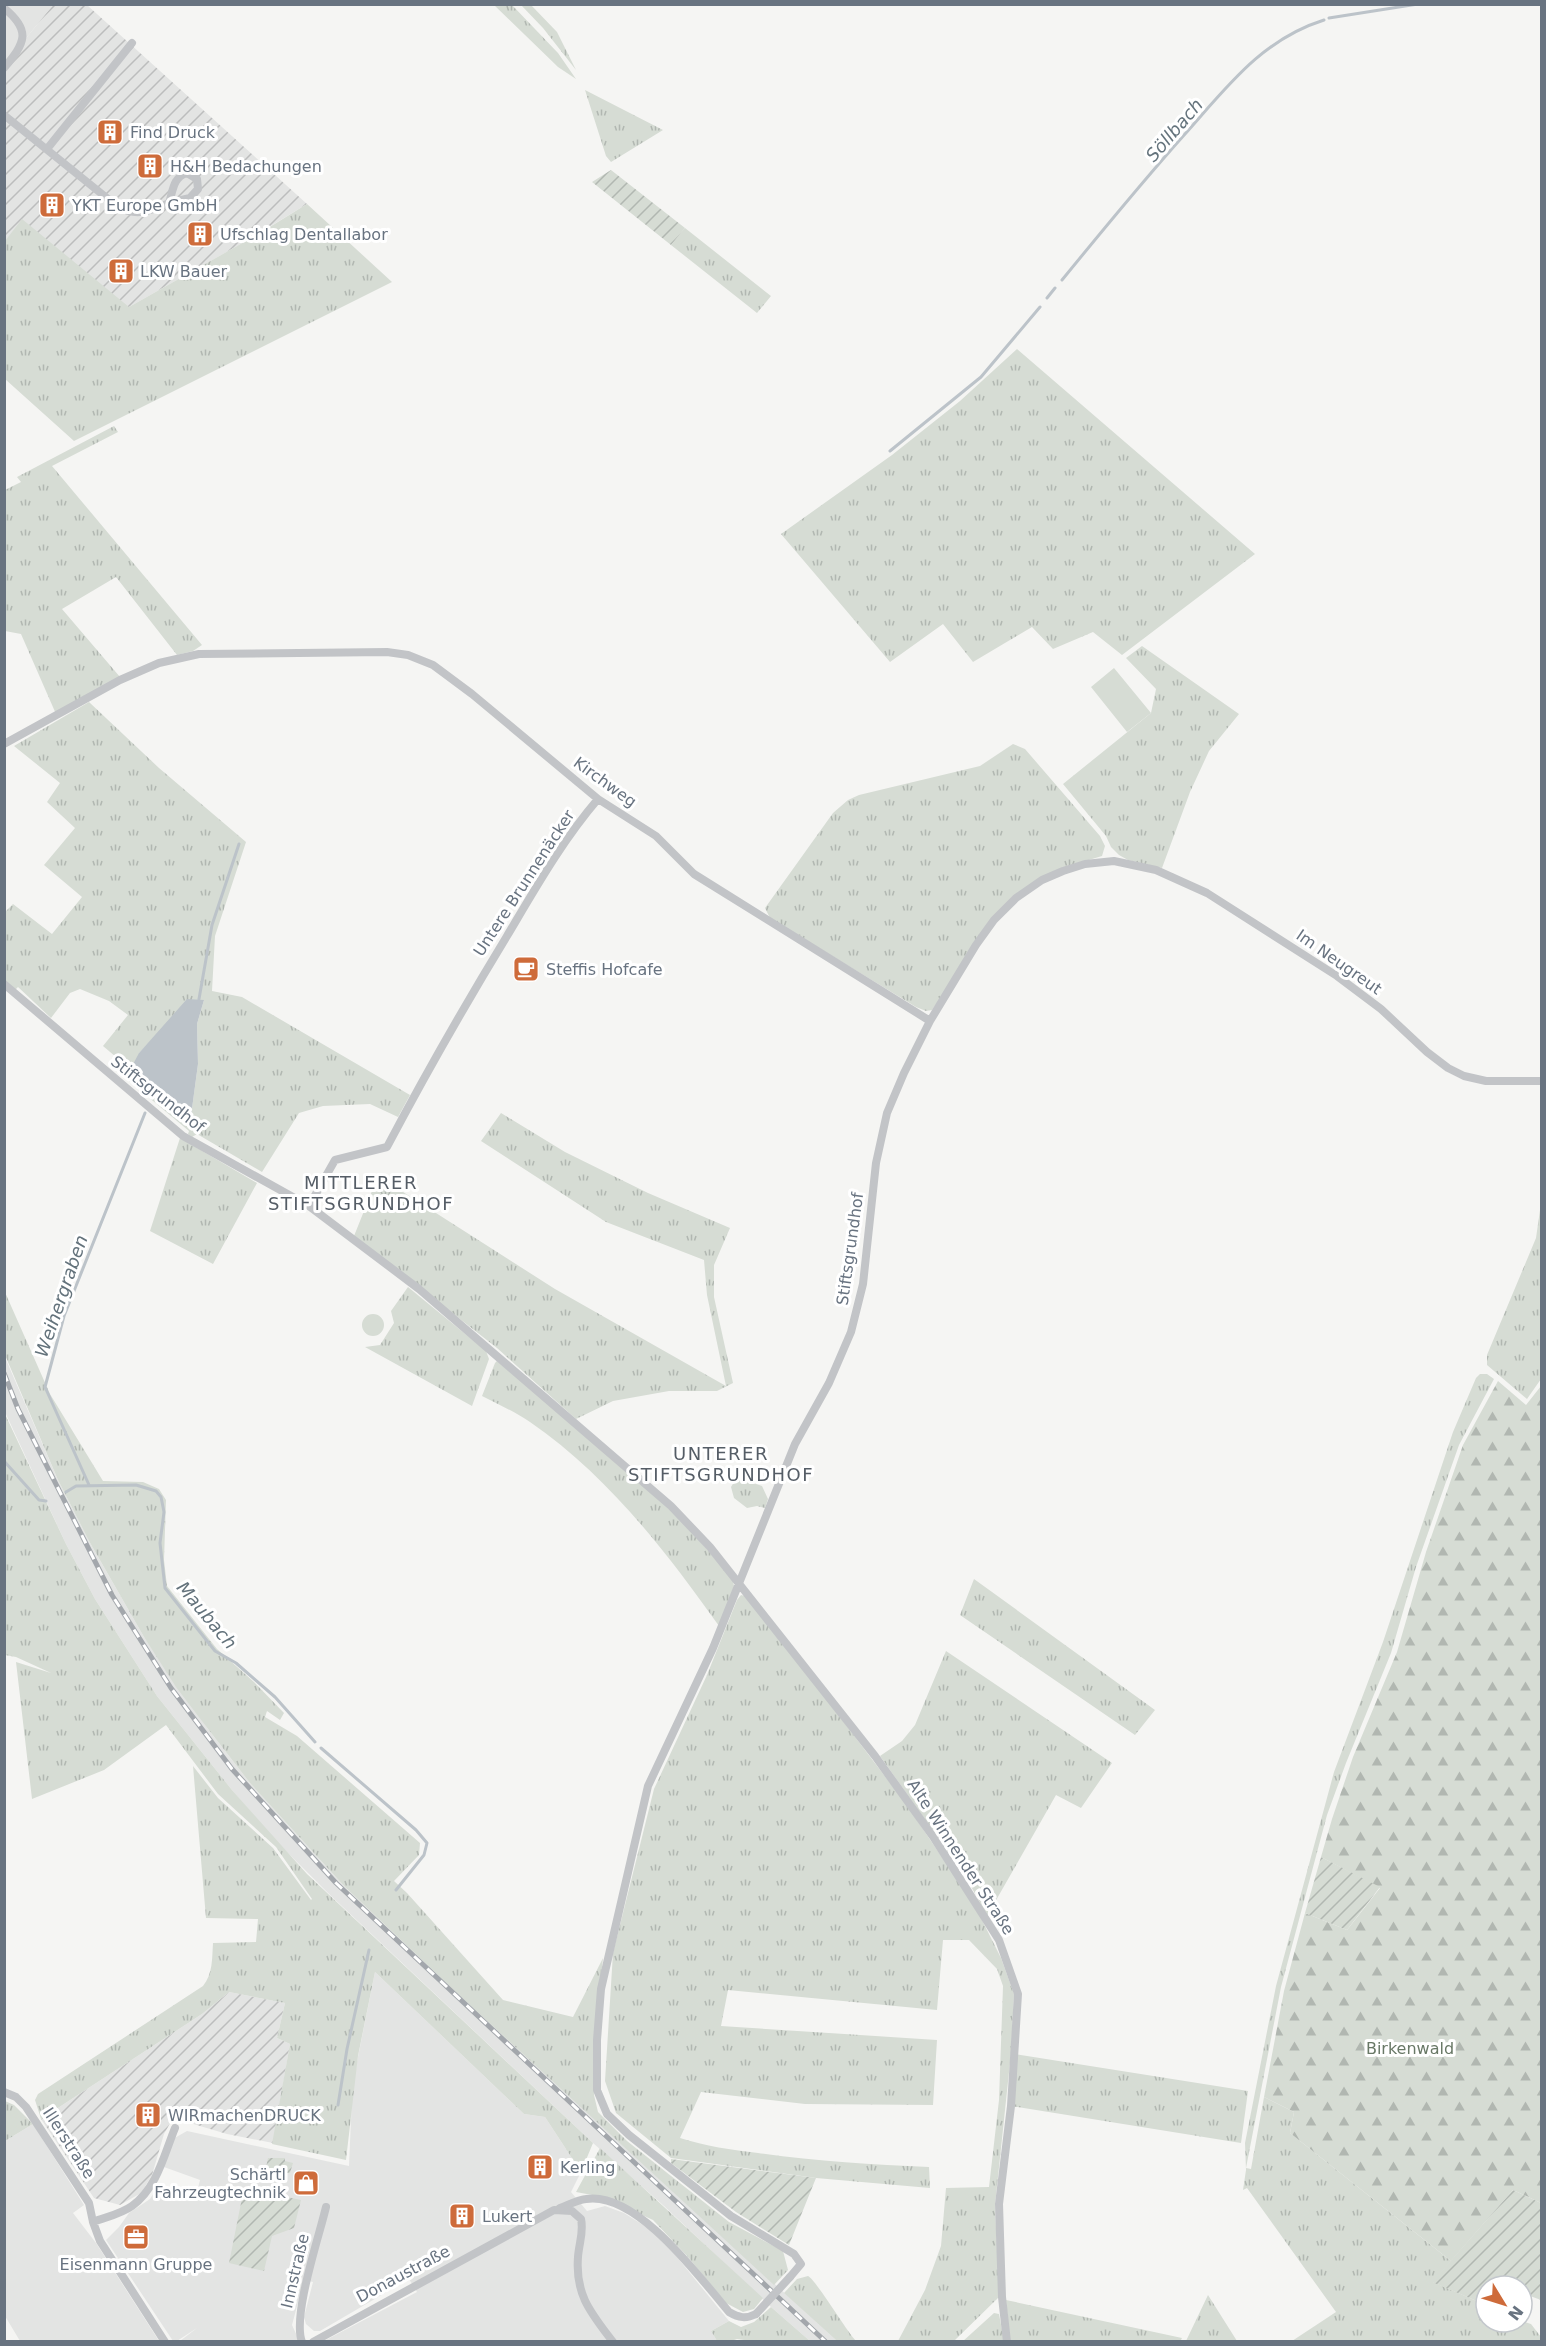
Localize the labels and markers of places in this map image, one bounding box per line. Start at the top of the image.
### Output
building icon: Find Druck [95,117,125,147]
place label: Find Druck [130,123,216,142]
building icon: H&H Bedachungen [135,151,165,181]
place label: H&H Bedachungen [170,157,322,176]
building icon: YKT Europe GmbH [37,190,67,220]
place label: YKT Europe GmbH [71,196,217,215]
building icon: Ufschlag Dentallabor [185,219,215,249]
place label: Ufschlag Dentallabor [220,225,388,244]
building icon: LKW Bauer [106,256,136,286]
place label: LKW Bauer [140,262,228,281]
cafe icon: Steffis Hofcafe [511,954,541,984]
place label: Steffis Hofcafe [546,960,663,979]
building icon: WIRmachenDRUCK [133,2100,163,2130]
place label: WIRmachenDRUCK [168,2106,321,2125]
building icon: Kerling [525,2152,555,2182]
place label: Kerling [560,2158,615,2177]
place label: Schärtl Fahrzeugtechnik [154,2165,287,2202]
shop icon: Schärtl Fahrzeugtechnik [291,2168,321,2198]
building icon: Lukert [447,2201,477,2231]
place label: Lukert [482,2207,532,2226]
office icon: Eisenmann Gruppe [121,2222,151,2252]
place label: Eisenmann Gruppe [60,2255,212,2274]

